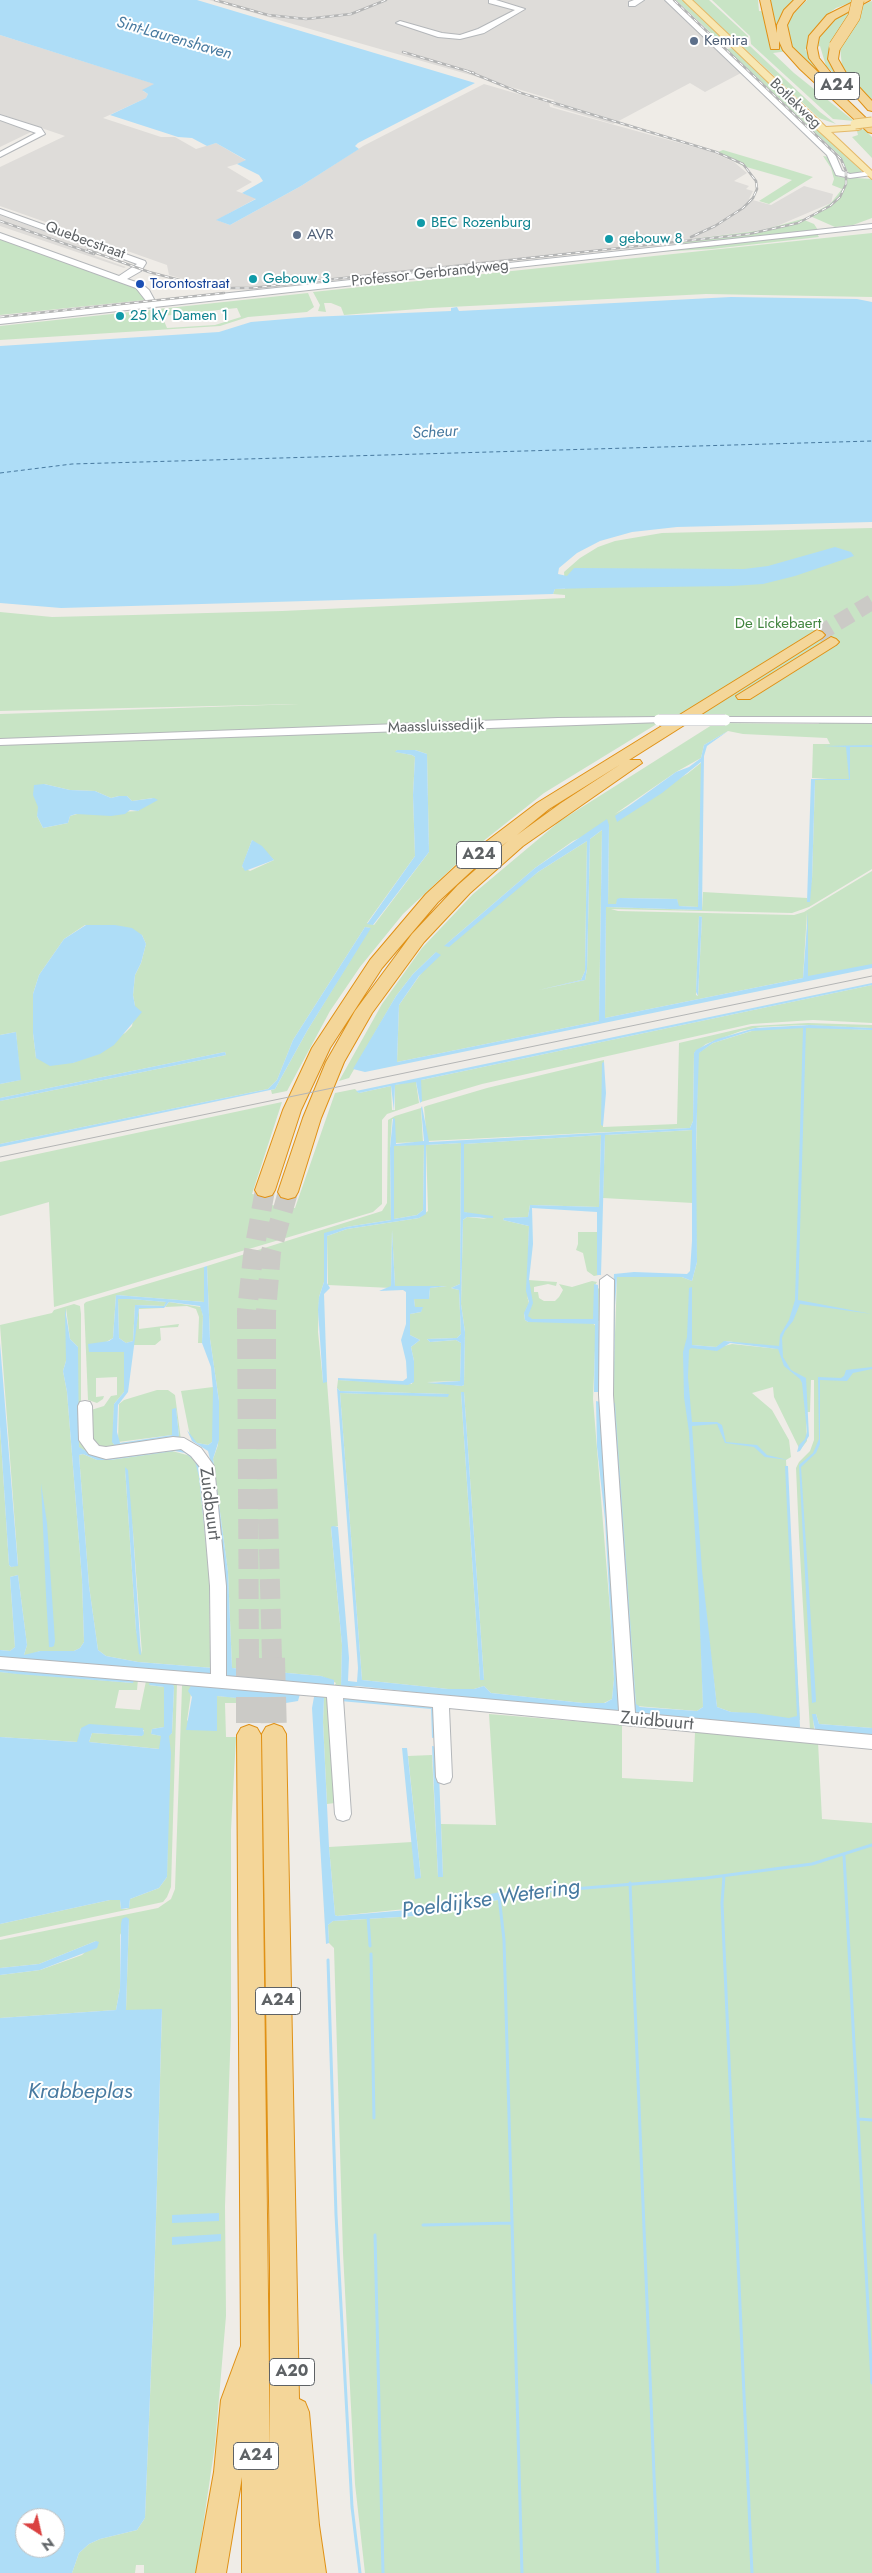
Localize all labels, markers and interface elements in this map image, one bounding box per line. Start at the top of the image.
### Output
water label: Sint-Laurenshaven [114,13,234,65]
place label: Kemira [704,32,748,50]
marker: Kemira [688,35,700,47]
road number: A24 [814,72,860,100]
street label: Botlekweg [766,75,824,133]
place label: BEC Rozenburg [431,214,531,232]
marker: BEC Rozenburg [415,217,427,229]
street label: Quebecstraat [43,218,127,264]
place label: AVR [307,226,334,244]
marker: AVR [291,229,303,241]
place label: gebouw 8 [619,230,683,248]
marker: gebouw 8 [603,233,615,245]
street label: Professor Gerbrandyweg [350,257,510,291]
place label: Gebouw 3 [263,270,330,288]
marker: Gebouw 3 [247,273,259,285]
place label: Torontostraat [150,275,229,293]
marker: Torontostraat [134,278,146,290]
place label: 25 kV Damen 1 [130,307,228,325]
marker: 25 kV Damen 1 [114,310,126,322]
water label: Scheur [412,422,458,444]
park label: De Lickebaert [735,615,821,633]
street label: Maassluissedijk [387,716,485,738]
road number: A24 [456,842,502,868]
street label: Zuidbuurt [194,1466,224,1542]
street label: Zuidbuurt [620,1708,694,1736]
water label: Poeldijkse Wetering [400,1874,582,1926]
road number: A24 [256,1988,300,2014]
water label: Krabbeplas [28,2080,132,2106]
road number: A20 [270,2358,314,2386]
road number: A24 [234,2442,278,2470]
north arrow [15,2508,65,2558]
text: N [38,2533,58,2556]

